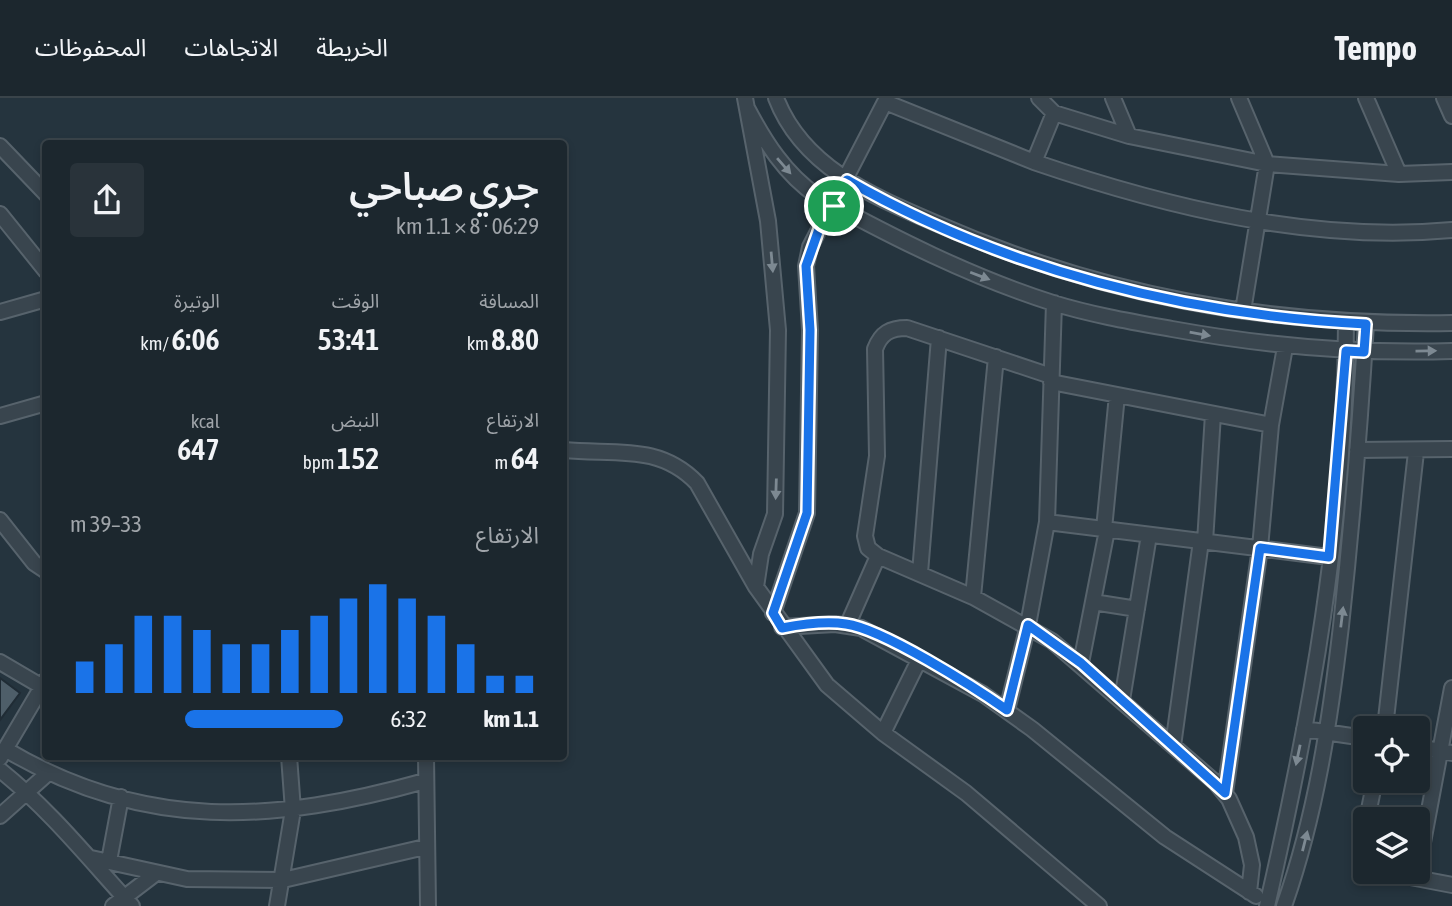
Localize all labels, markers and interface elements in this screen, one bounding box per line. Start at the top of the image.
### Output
text: Tempo [1335,29,1417,67]
text: المحفوظات [35,34,146,61]
text: الاتجاهات [184,34,278,61]
text: الخريطة [316,34,388,61]
one-way arrow [776,157,791,174]
button: share [70,163,144,237]
text: جري صباحي [349,165,539,208]
pin [804,176,864,236]
icon: arrive [815,187,853,225]
text: 06:29 · 8 × 1.1 km [396,213,539,239]
one-way arrow [767,251,778,273]
one-way arrow [970,270,991,281]
text: الوتيرة [174,290,220,312]
text: الوقت [332,290,379,312]
text: المسافة [479,290,539,312]
text: 6:06 [171,322,220,356]
text: 53:41 [318,322,379,356]
text: 8.80 [491,322,539,356]
one-way arrow [1189,329,1211,340]
text: /km [140,332,171,354]
text: km [467,332,491,354]
one-way arrow [1415,345,1437,357]
text: النبض [331,409,379,431]
text: الارتفاع [487,409,539,431]
text: kcal [191,410,220,432]
text: 647 [177,432,220,466]
text: 152 [337,441,379,475]
text: 64 [511,441,539,475]
text: bpm [303,451,337,473]
text: m [495,451,511,473]
one-way arrow [770,478,781,500]
text: 33–39 m [70,511,142,537]
text: الارتفاع [476,522,539,548]
one-way arrow [1336,606,1347,628]
text: 6:32 [390,706,427,732]
text: 1.1 km [483,706,539,732]
map controls [1353,716,1430,884]
button: locate [1353,716,1430,793]
one-way arrow [1293,744,1304,766]
button: layers [1353,807,1430,884]
one-way arrow [1300,830,1311,852]

